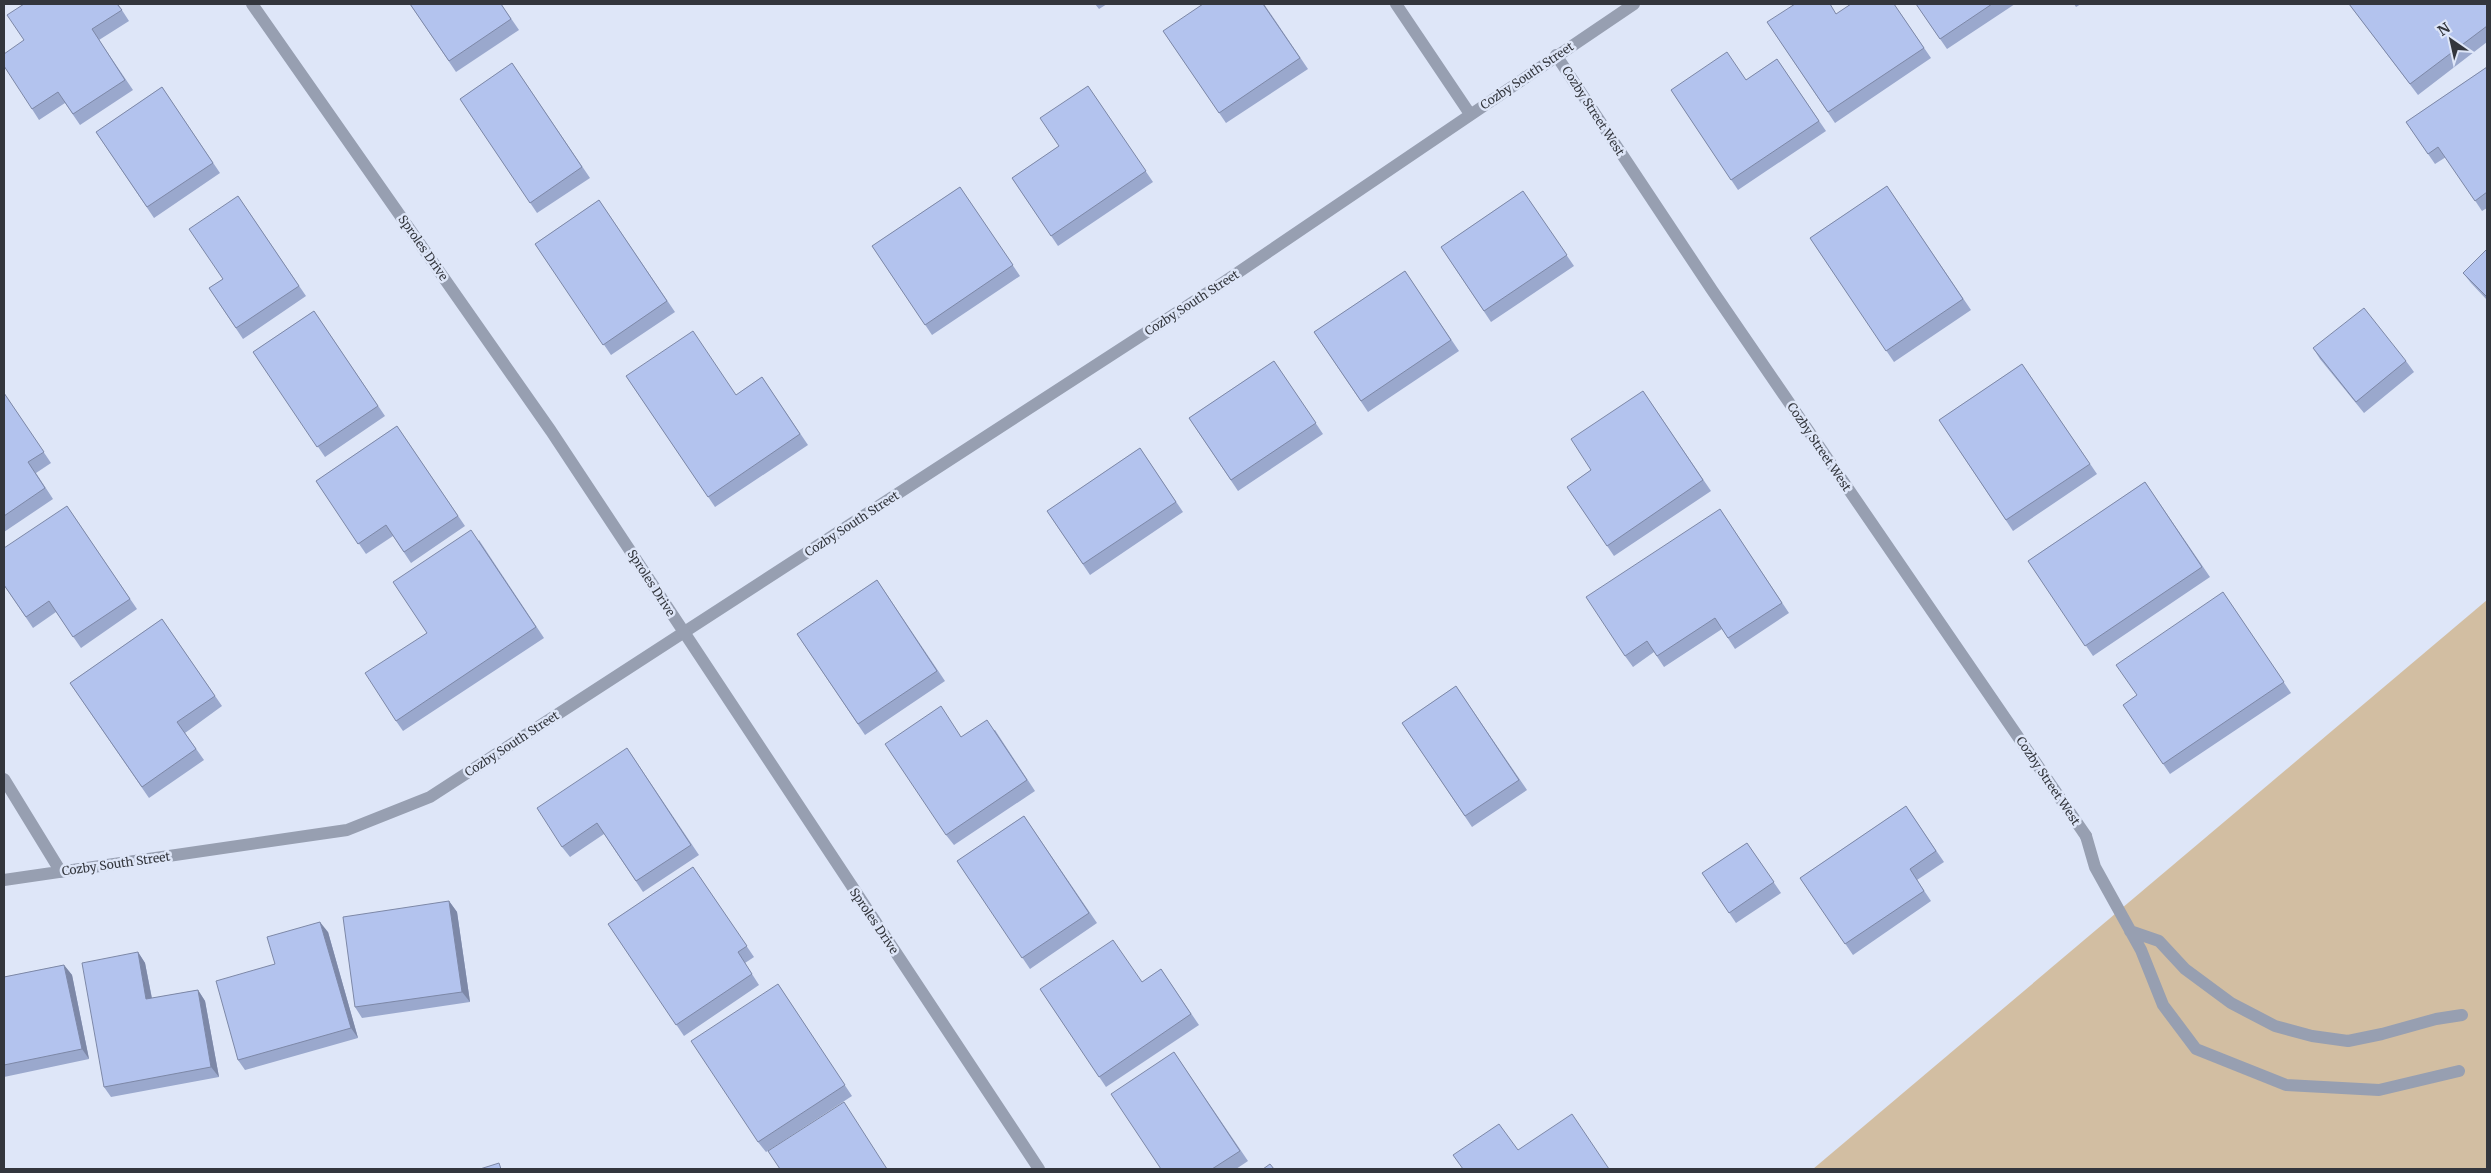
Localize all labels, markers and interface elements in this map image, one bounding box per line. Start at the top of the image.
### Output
north arrow [2426,15,2476,65]
text: N [2434,19,2453,40]
street label: Cozby South Street [1477,39,1576,112]
street label: Cozby Street West [1559,63,1628,158]
street label: Sproles Drive [395,212,451,283]
street label: Cozby South Street [1142,266,1242,339]
street label: Cozby Street West [1784,400,1855,494]
street label: Cozby South Street [802,487,902,560]
street label: Sproles Drive [624,547,678,619]
street label: Cozby South Street [462,707,562,780]
street label: Cozby Street West [2013,734,2084,828]
street label: Cozby South Street [61,848,171,879]
street label: Sproles Drive [847,885,902,957]

